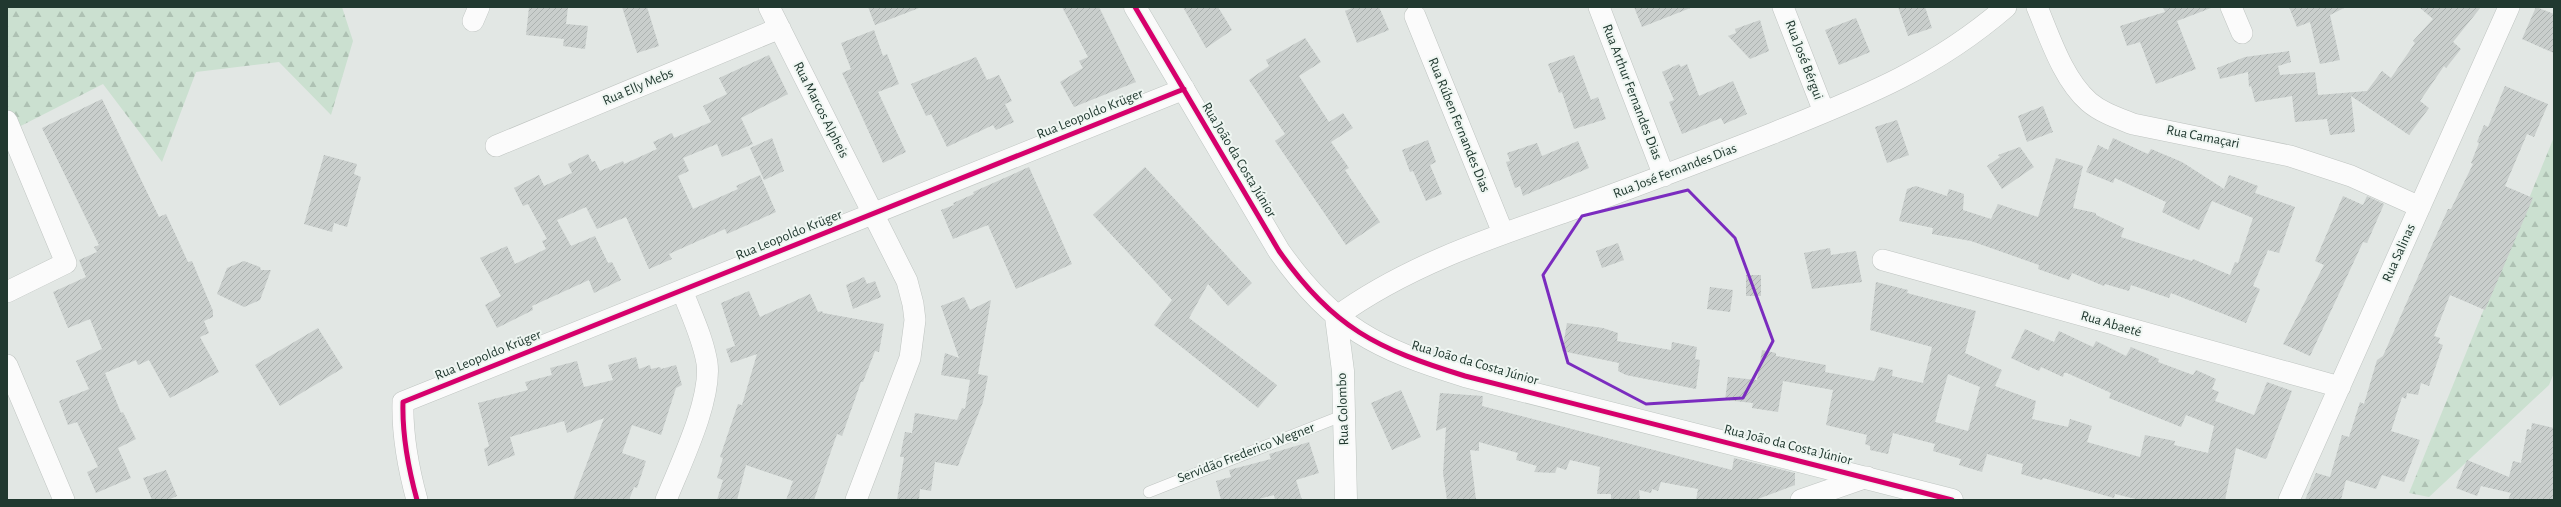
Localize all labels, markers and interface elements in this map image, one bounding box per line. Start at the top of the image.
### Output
street label: Rua José Bérgui [1782,18,1826,102]
street label: Rua Arthur Fernandes Dias [1600,22,1664,162]
street label: Rua Rúben Fernandes Dias [1426,56,1492,194]
street label: Rua Marcos Alpheis [791,60,851,160]
street label: Rua Elly Mebs [601,66,675,108]
street label: Rua Leopoldo Krüger [1035,86,1146,142]
street label: Rua João da Costa Júnior [1199,100,1279,220]
street label: Rua Camaçari [2165,123,2241,151]
street label: Rua José Fernandes Dias [1611,141,1739,201]
street label: Rua Leopoldo Krüger [734,207,845,263]
street label: Rua Salinas [2380,222,2418,284]
street label: Rua Abaeté [2079,309,2143,339]
street label: Rua Leopoldo Krüger [433,327,544,383]
street label: Rua João da Costa Júnior [1410,338,1541,388]
street label: Rua Colombo [1335,372,1351,446]
street label: Servidão Frederico Wegner [1176,420,1317,486]
street label: Rua João da Costa Júnior [1723,422,1854,468]

